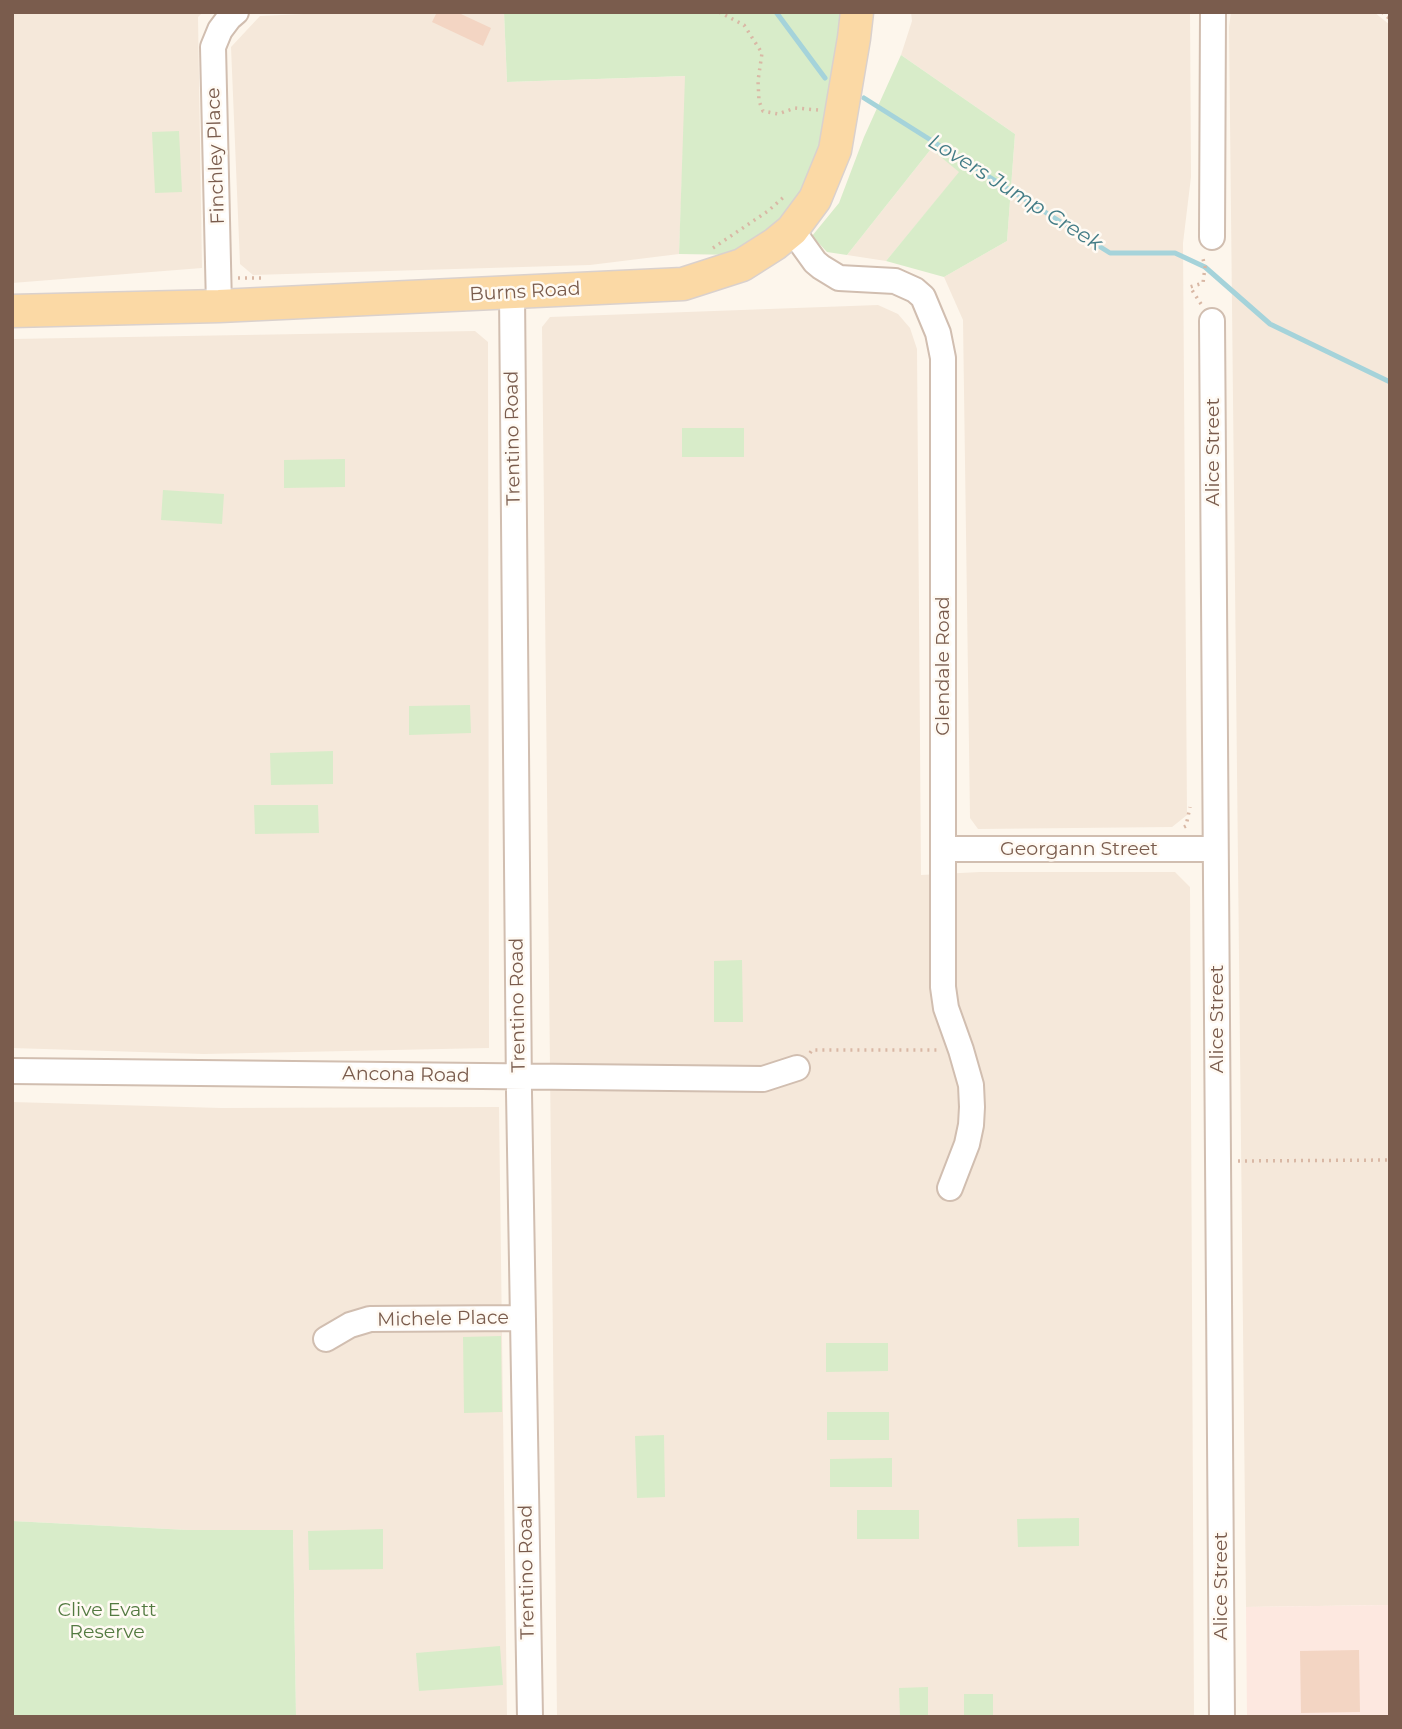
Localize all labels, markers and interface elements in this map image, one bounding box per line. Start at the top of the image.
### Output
street label: Finchley Place [202,87,230,225]
water label: Lovers Jump Creek [923,129,1107,257]
street label: Burns Road [469,278,581,306]
street label: Trentino Road [500,371,526,505]
street label: Alice Street [1202,398,1224,506]
street label: Glendale Road [932,596,954,736]
street label: Georgann Street [1000,838,1158,860]
street label: Trentino Road [505,938,531,1072]
street label: Alice Street [1206,965,1228,1073]
street label: Ancona Road [342,1062,470,1088]
street label: Michele Place [377,1306,509,1332]
street label: Trentino Road [514,1505,540,1639]
street label: Alice Street [1210,1532,1232,1640]
park label: Clive Evatt Reserve [58,1599,156,1643]

